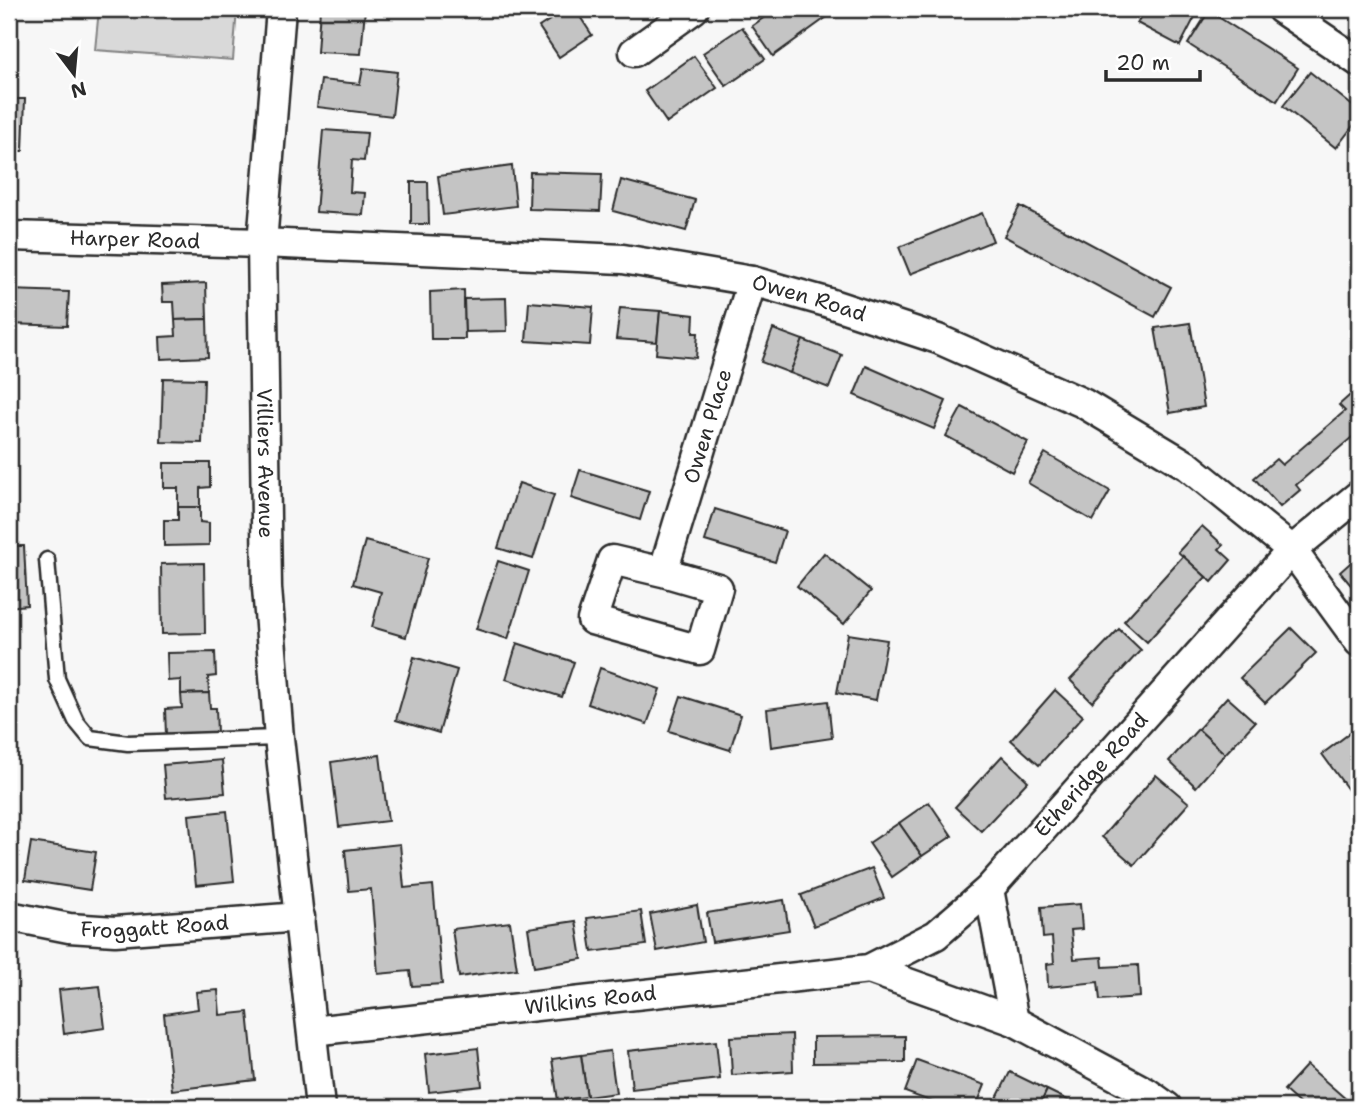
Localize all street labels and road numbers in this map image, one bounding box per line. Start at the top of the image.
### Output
street label: Harper Road [69,224,201,255]
street label: Owen Road [749,268,870,328]
street label: Owen Place [677,365,738,487]
street label: Villiers Avenue [250,388,280,539]
street label: Etheridge Road [1028,706,1154,843]
street label: Froggatt Road [80,908,230,945]
street label: Wilkins Road [523,979,658,1021]

